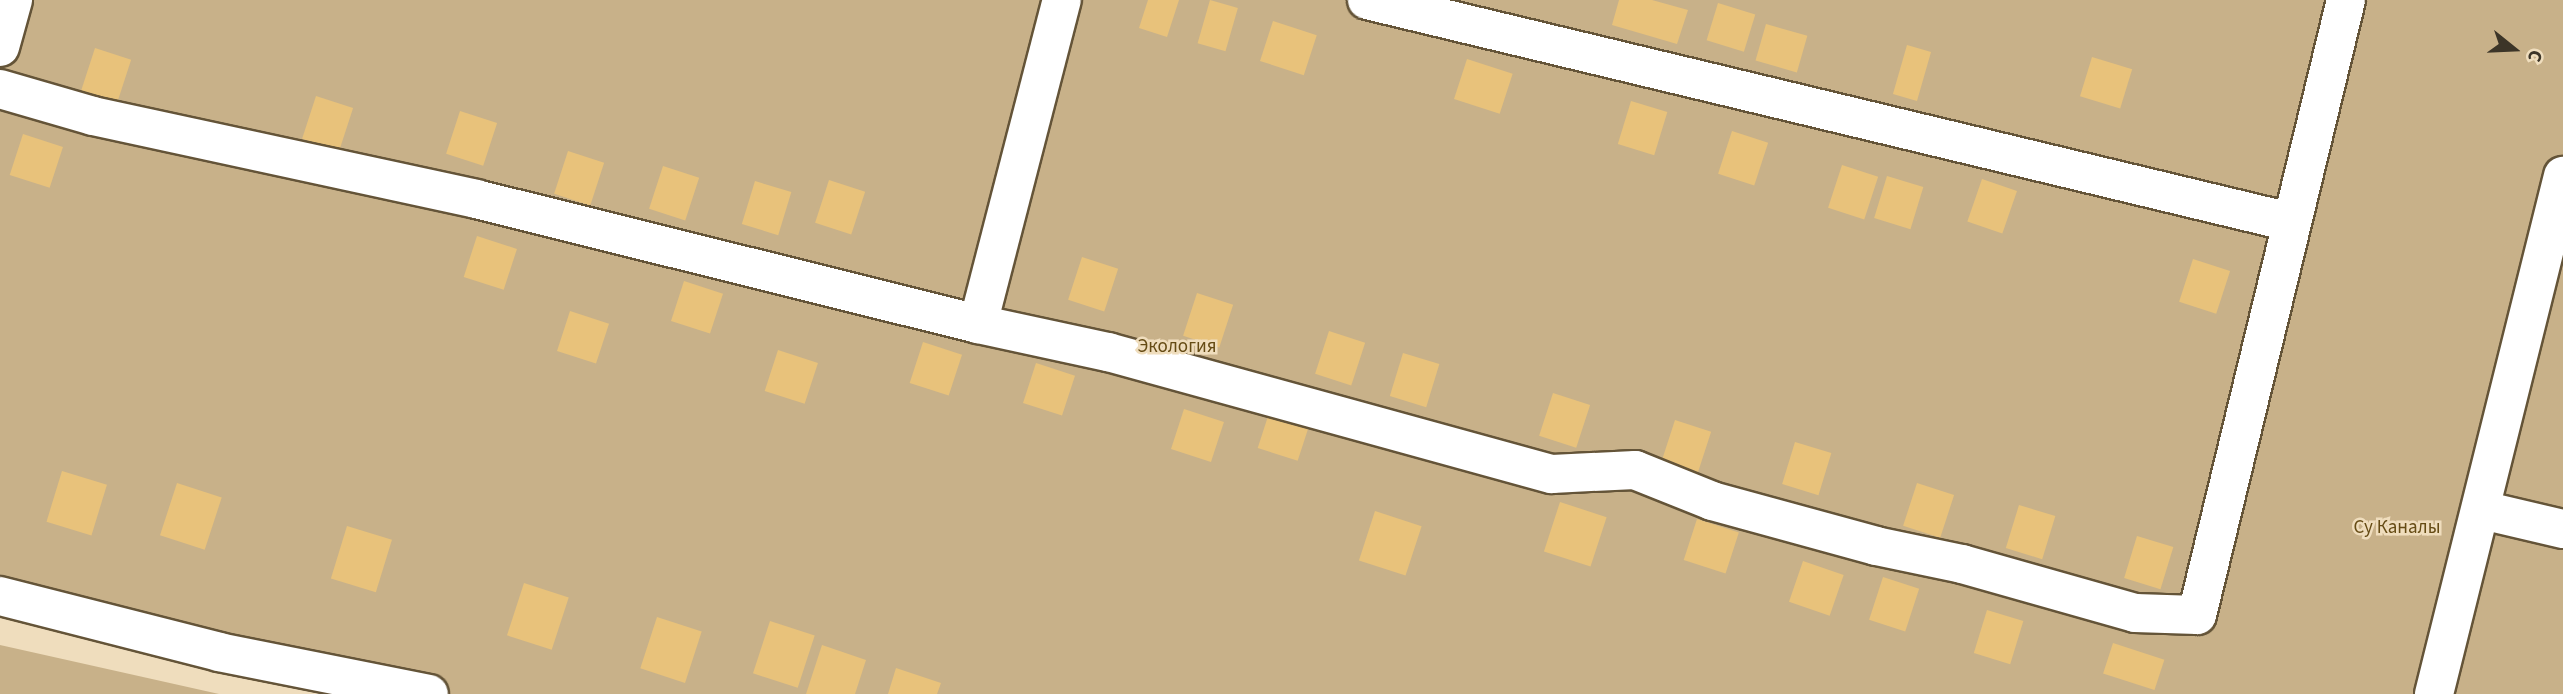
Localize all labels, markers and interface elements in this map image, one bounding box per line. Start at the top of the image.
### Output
north arrow [2479,14,2549,84]
text: С [2520,46,2549,65]
park label: Экология [1138,336,1216,358]
park label: Су Каналы [2354,517,2440,539]

